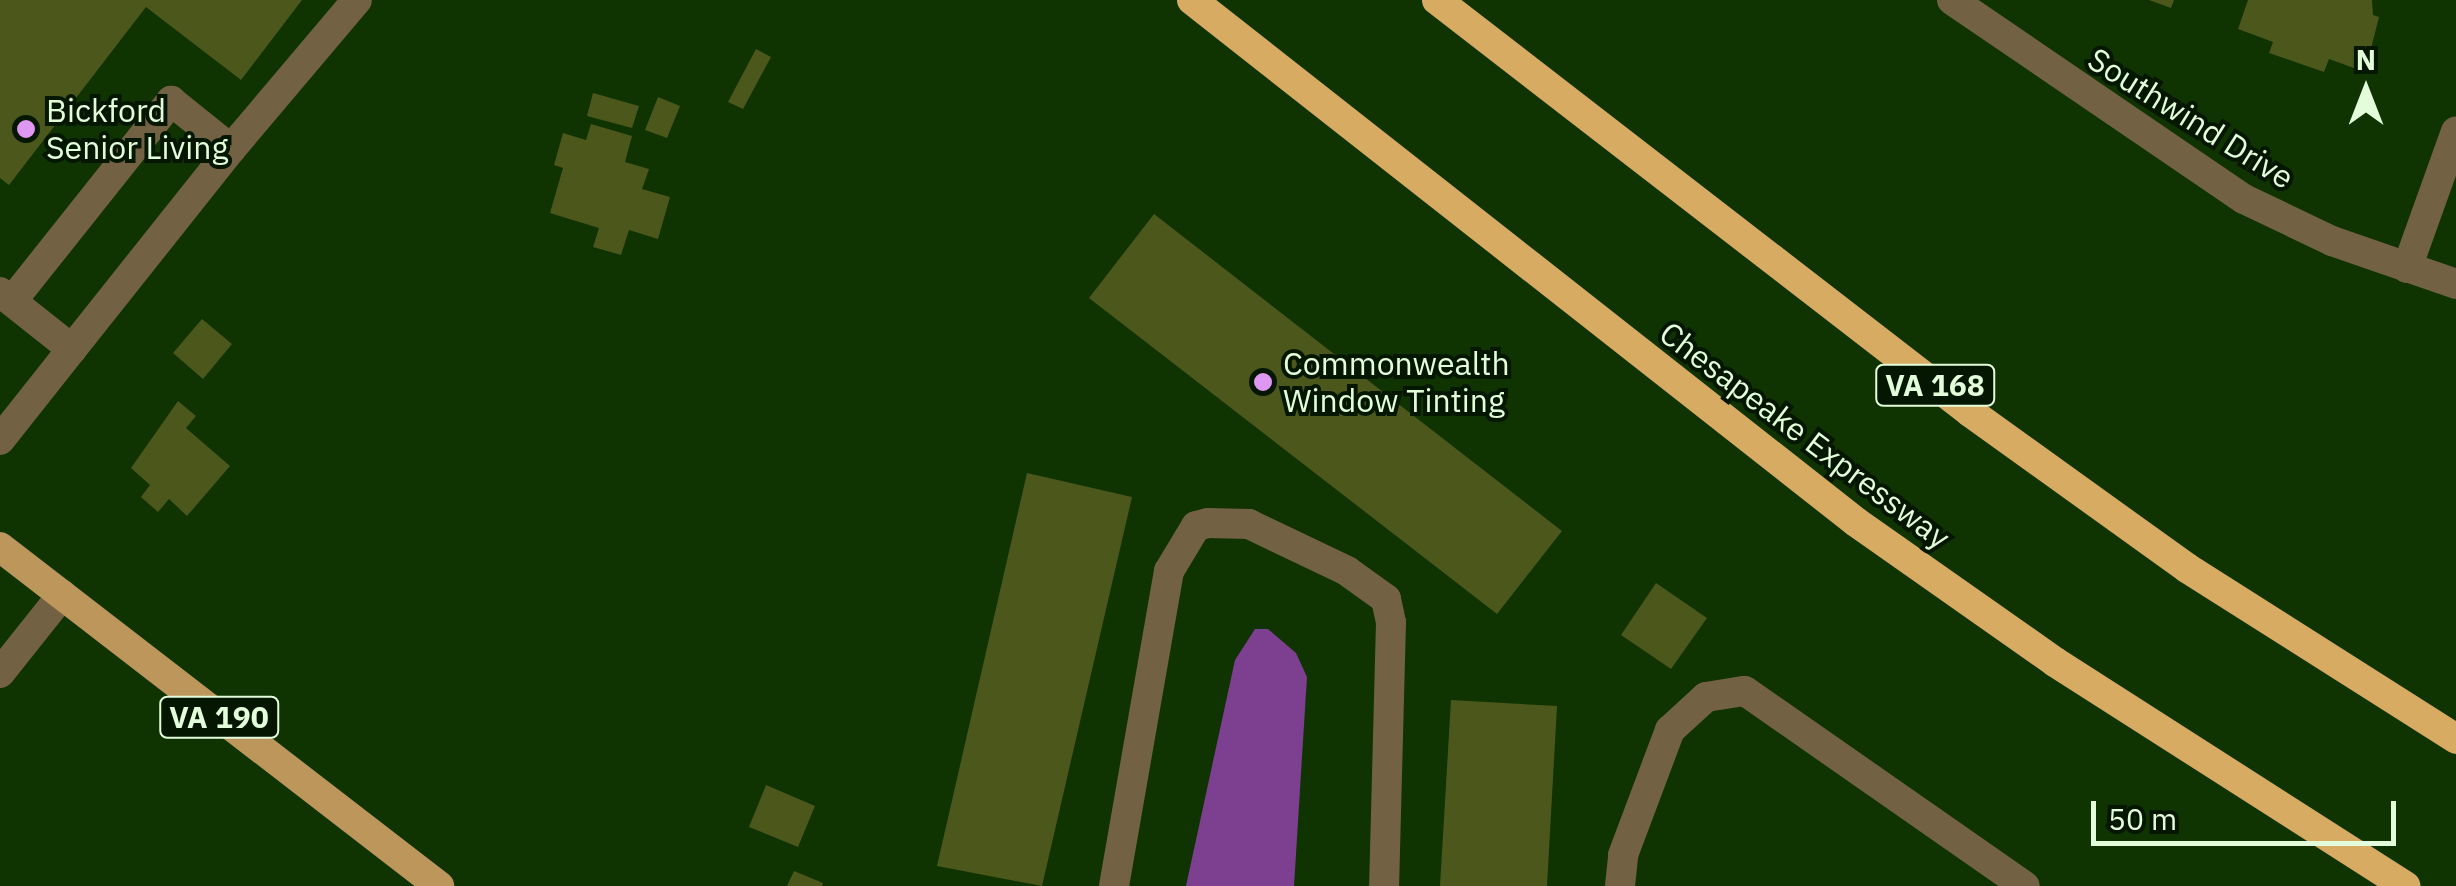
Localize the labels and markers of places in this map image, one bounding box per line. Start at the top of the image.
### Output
place label: Bickford Senior Living [46,92,228,167]
marker: Bickford Senior Living [15,118,37,140]
place label: Commonwealth Window Tinting [1283,345,1510,420]
marker: Commonwealth Window Tinting [1252,371,1274,393]

